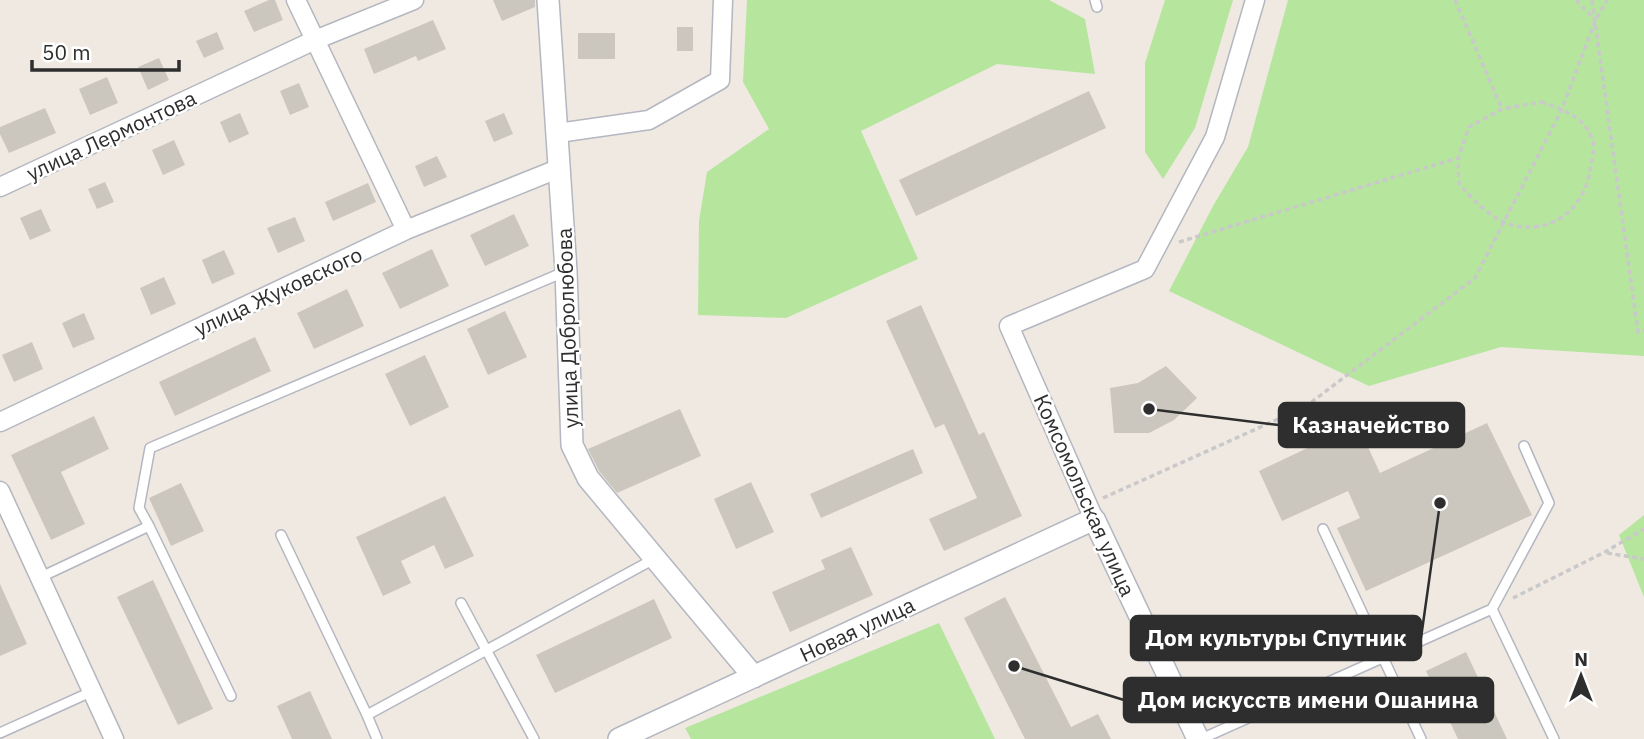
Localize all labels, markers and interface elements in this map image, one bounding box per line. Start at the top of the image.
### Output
scale bar [32,28,178,72]
text: 50 m [42,38,91,66]
street label: улица Лермонтова [22,83,200,187]
street label: улица Добролюбова [550,227,584,429]
street label: улица Жуковского [189,240,367,342]
street label: Комсомольская улица [1028,389,1142,601]
callout: Казначейство [1279,403,1464,447]
text: Казначейство [1292,409,1450,439]
street label: Новая улица [795,590,919,668]
callout: Дом культуры Спутник [1131,616,1421,660]
text: Дом культуры Спутник [1145,622,1407,652]
north arrow [1546,641,1616,711]
text: N [1574,647,1588,671]
callout: Дом искусств имени Ошанина [1124,678,1493,722]
text: Дом искусств имени Ошанина [1138,684,1478,714]

